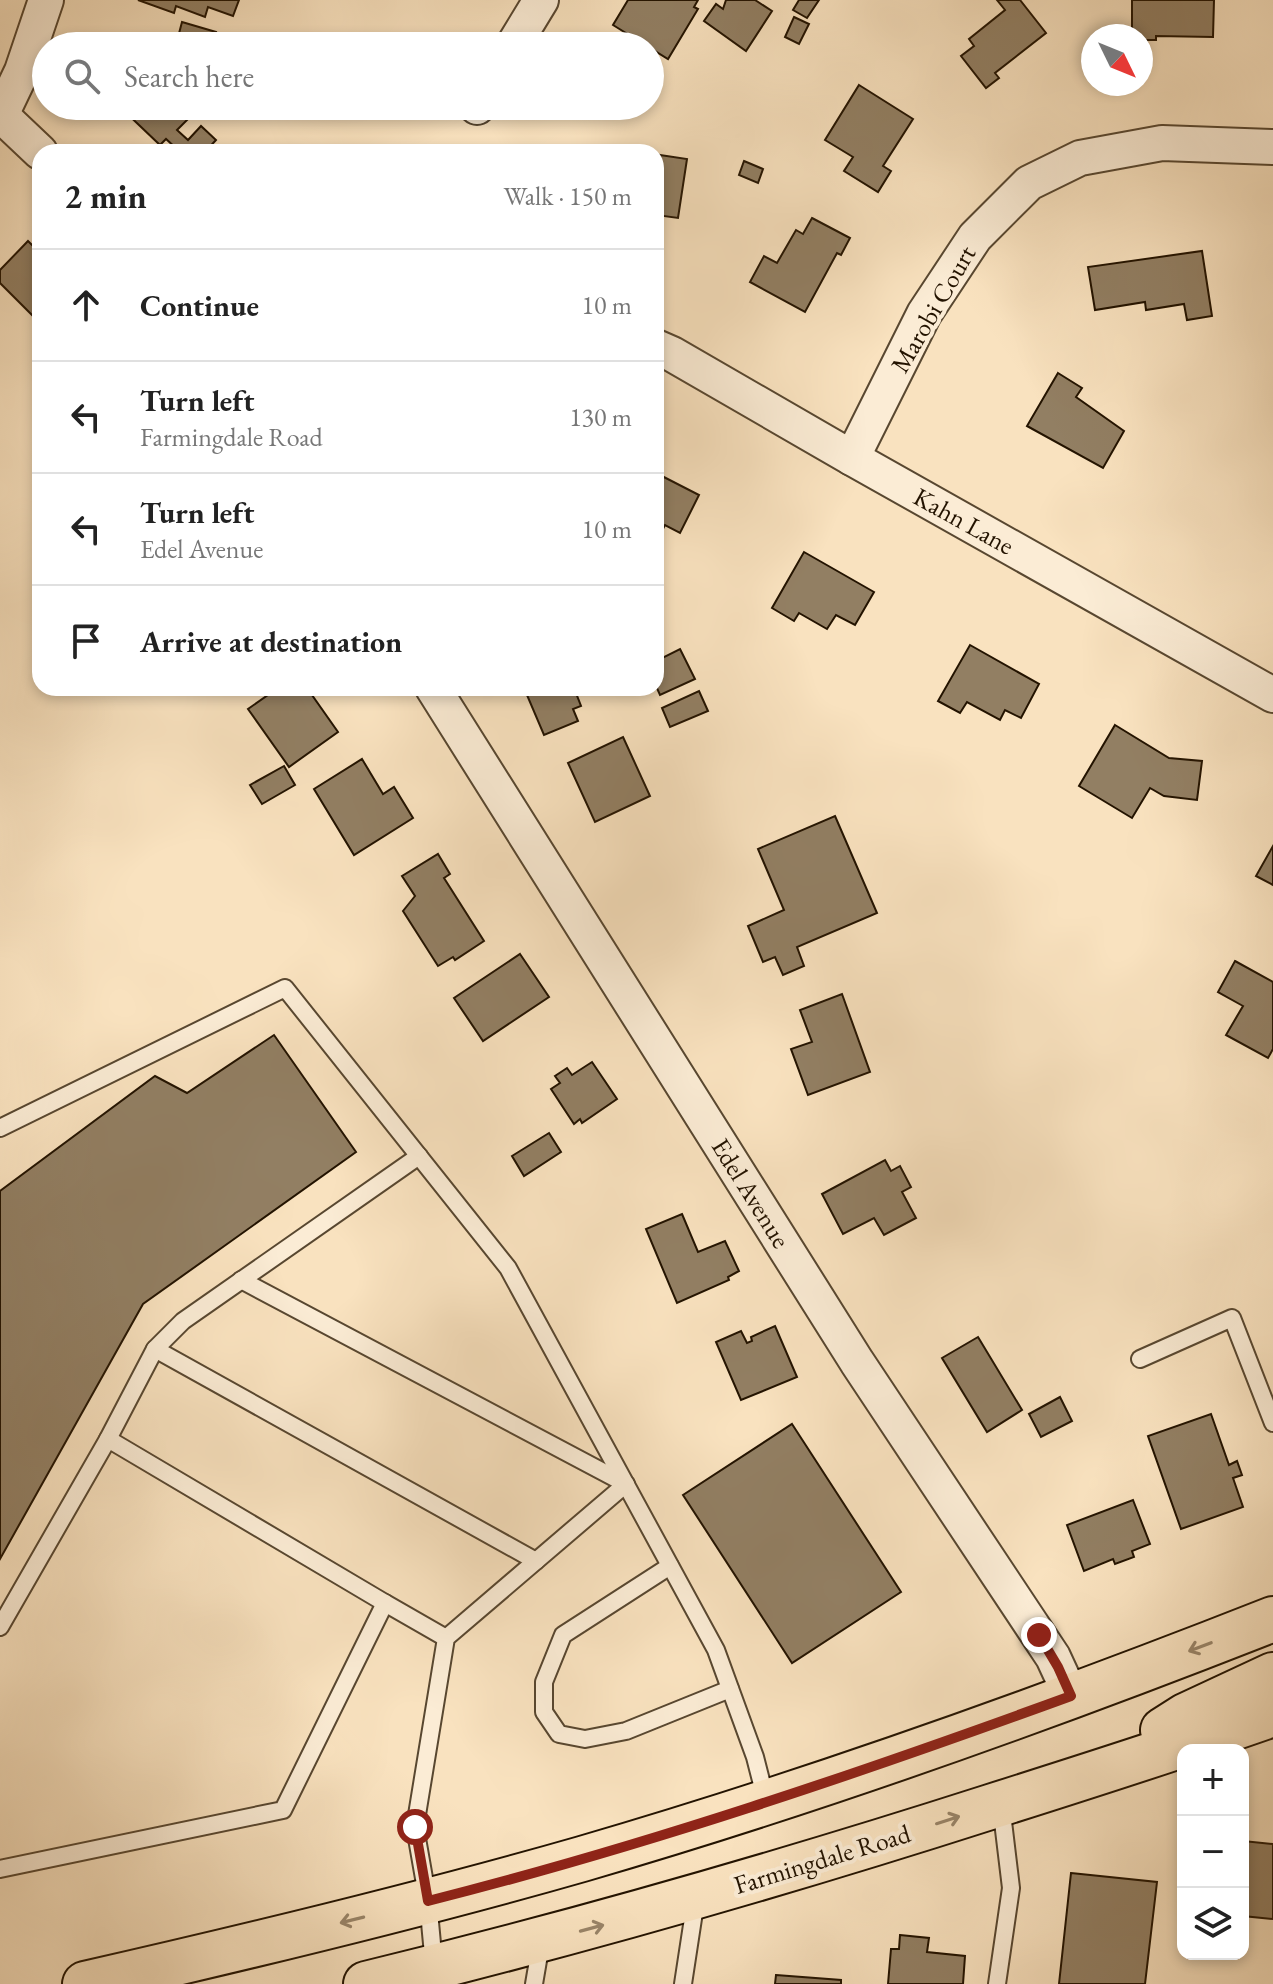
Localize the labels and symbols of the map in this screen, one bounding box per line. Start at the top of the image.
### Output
north arrow [1081,24,1153,96]
street label: Marobi Court [883,239,983,379]
street label: Kahn Lane [908,480,1020,562]
street label: Edel Avenue [704,1132,798,1254]
route end [1021,1617,1057,1653]
one-way arrow [1188,1641,1213,1655]
route start [397,1809,433,1845]
one-way arrow [935,1812,960,1827]
street label: Farmingdale Road [730,1816,915,1902]
one-way arrow [340,1913,365,1928]
one-way arrow [578,1919,604,1934]

